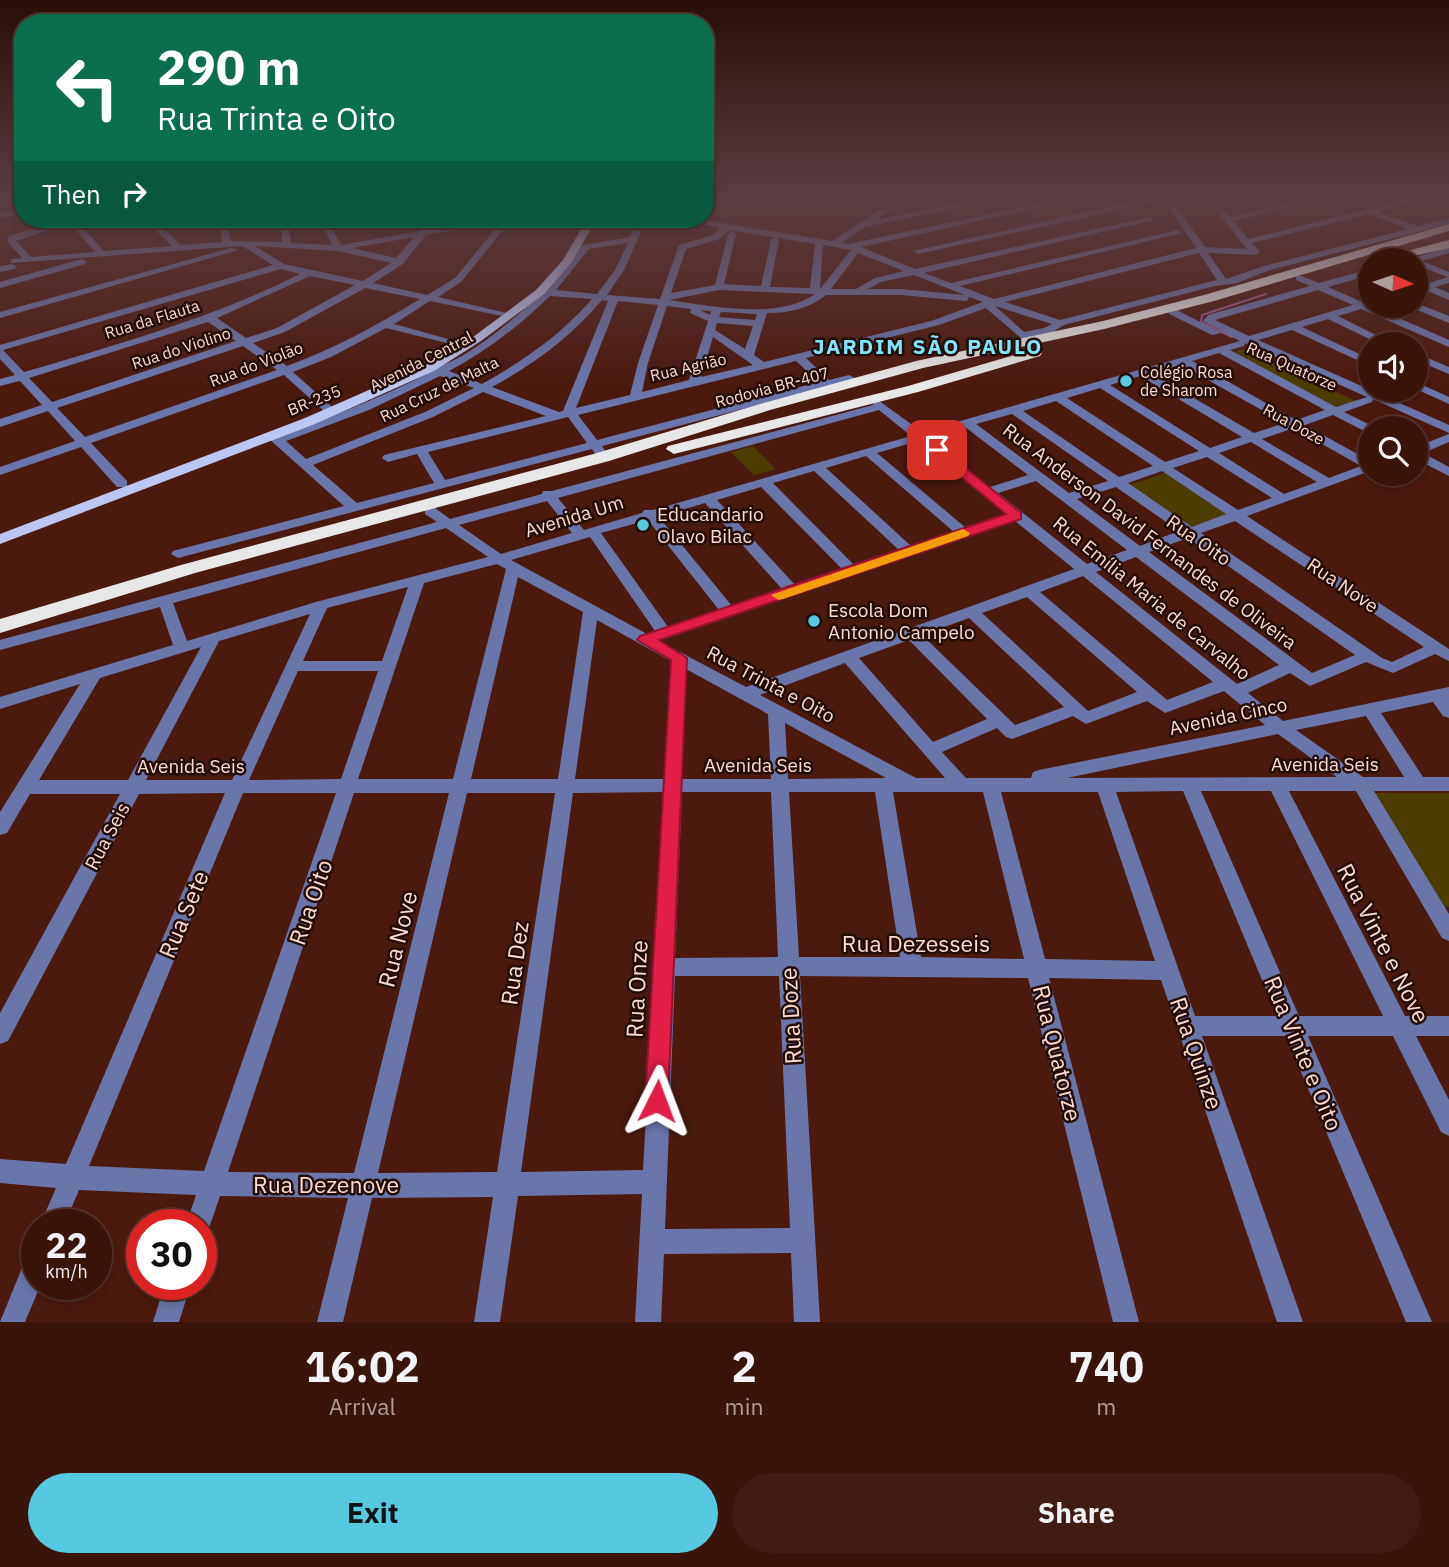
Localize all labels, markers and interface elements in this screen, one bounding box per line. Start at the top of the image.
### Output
text: 290 m [157,35,301,98]
icon: left [42,42,133,133]
text: Rua Trinta e Oito [157,97,396,139]
icon: right [115,175,153,213]
text: Then [42,177,101,211]
north arrow [1358,248,1428,318]
map controls [1358,248,1428,486]
street label: Rua da Flauta [102,295,202,343]
street label: Rua do Violino [129,323,233,373]
street label: Avenida Central [366,326,476,396]
district label: JARDIM SÃO PAULO [813,332,1043,360]
button: sound [1358,332,1428,402]
street label: Rua do Violão [207,337,305,391]
street label: Rua Quatorze [1244,337,1341,395]
street label: Rua Agrião [648,349,728,385]
street label: Rua Cruz de Malta [376,351,502,426]
street label: Rodovia BR-407 [713,362,831,412]
place label: Colégio Rosa de Sharom [1140,362,1233,400]
marker: Colégio Rosa de Sharom [1118,373,1134,389]
street label: BR-235 [284,380,344,420]
street label: Rua Doze [1260,399,1328,449]
button: search [1358,416,1428,486]
street label: Rua Anderson David Fernandes de Oliveira [998,418,1302,654]
pin [907,420,967,480]
icon: arrive [918,431,956,469]
street label: Avenida Um [522,490,626,542]
place label: Educandario Olavo Bilac [657,502,764,548]
street label: Rua Oito [1162,509,1236,571]
street label: Rua Emília Maria de Carvalho [1048,511,1256,685]
marker: Educandario Olavo Bilac [635,517,651,533]
street label: Rua Nove [1303,552,1383,618]
place label: Escola Dom Antonio Campelo [828,598,975,644]
marker: Escola Dom Antonio Campelo [806,613,822,629]
street label: Rua Trinta e Oito [703,640,839,728]
street label: Avenida Cinco [1167,692,1289,740]
street label: Avenida Seis [1271,752,1379,776]
street label: Avenida Seis [704,753,812,777]
street label: Avenida Seis [137,754,245,778]
street label: Rua Seis [79,798,135,874]
street label: Rua Oito [281,855,339,949]
street label: Rua Vinte e Nove [1331,858,1437,1028]
street label: Rua Sete [151,866,215,962]
street label: Rua Nove [371,888,423,990]
street label: Rua Dez [493,919,535,1007]
street label: Rua Dezesseis [842,928,990,958]
street label: Rua Onze [618,939,654,1039]
street label: Rua Doze [772,967,808,1065]
street label: Rua Vinte e Oito [1258,971,1350,1135]
street label: Rua Quatorze [1027,982,1089,1124]
street label: Rua Quinze [1164,993,1230,1113]
position arrow [620,1064,694,1138]
street label: Rua Dezenove [253,1169,399,1199]
speed limit sign: 30 [126,1209,217,1300]
text: 22 [45,1222,88,1268]
text: km/h [45,1260,88,1283]
text: 16:02 [305,1339,420,1394]
text: 2 [731,1339,757,1394]
text: 740 [1068,1339,1144,1394]
text: Arrival [329,1391,396,1421]
text: min [725,1391,763,1421]
text: m [1096,1391,1116,1421]
button: Exit [28,1473,718,1553]
button: Share [732,1473,1421,1553]

